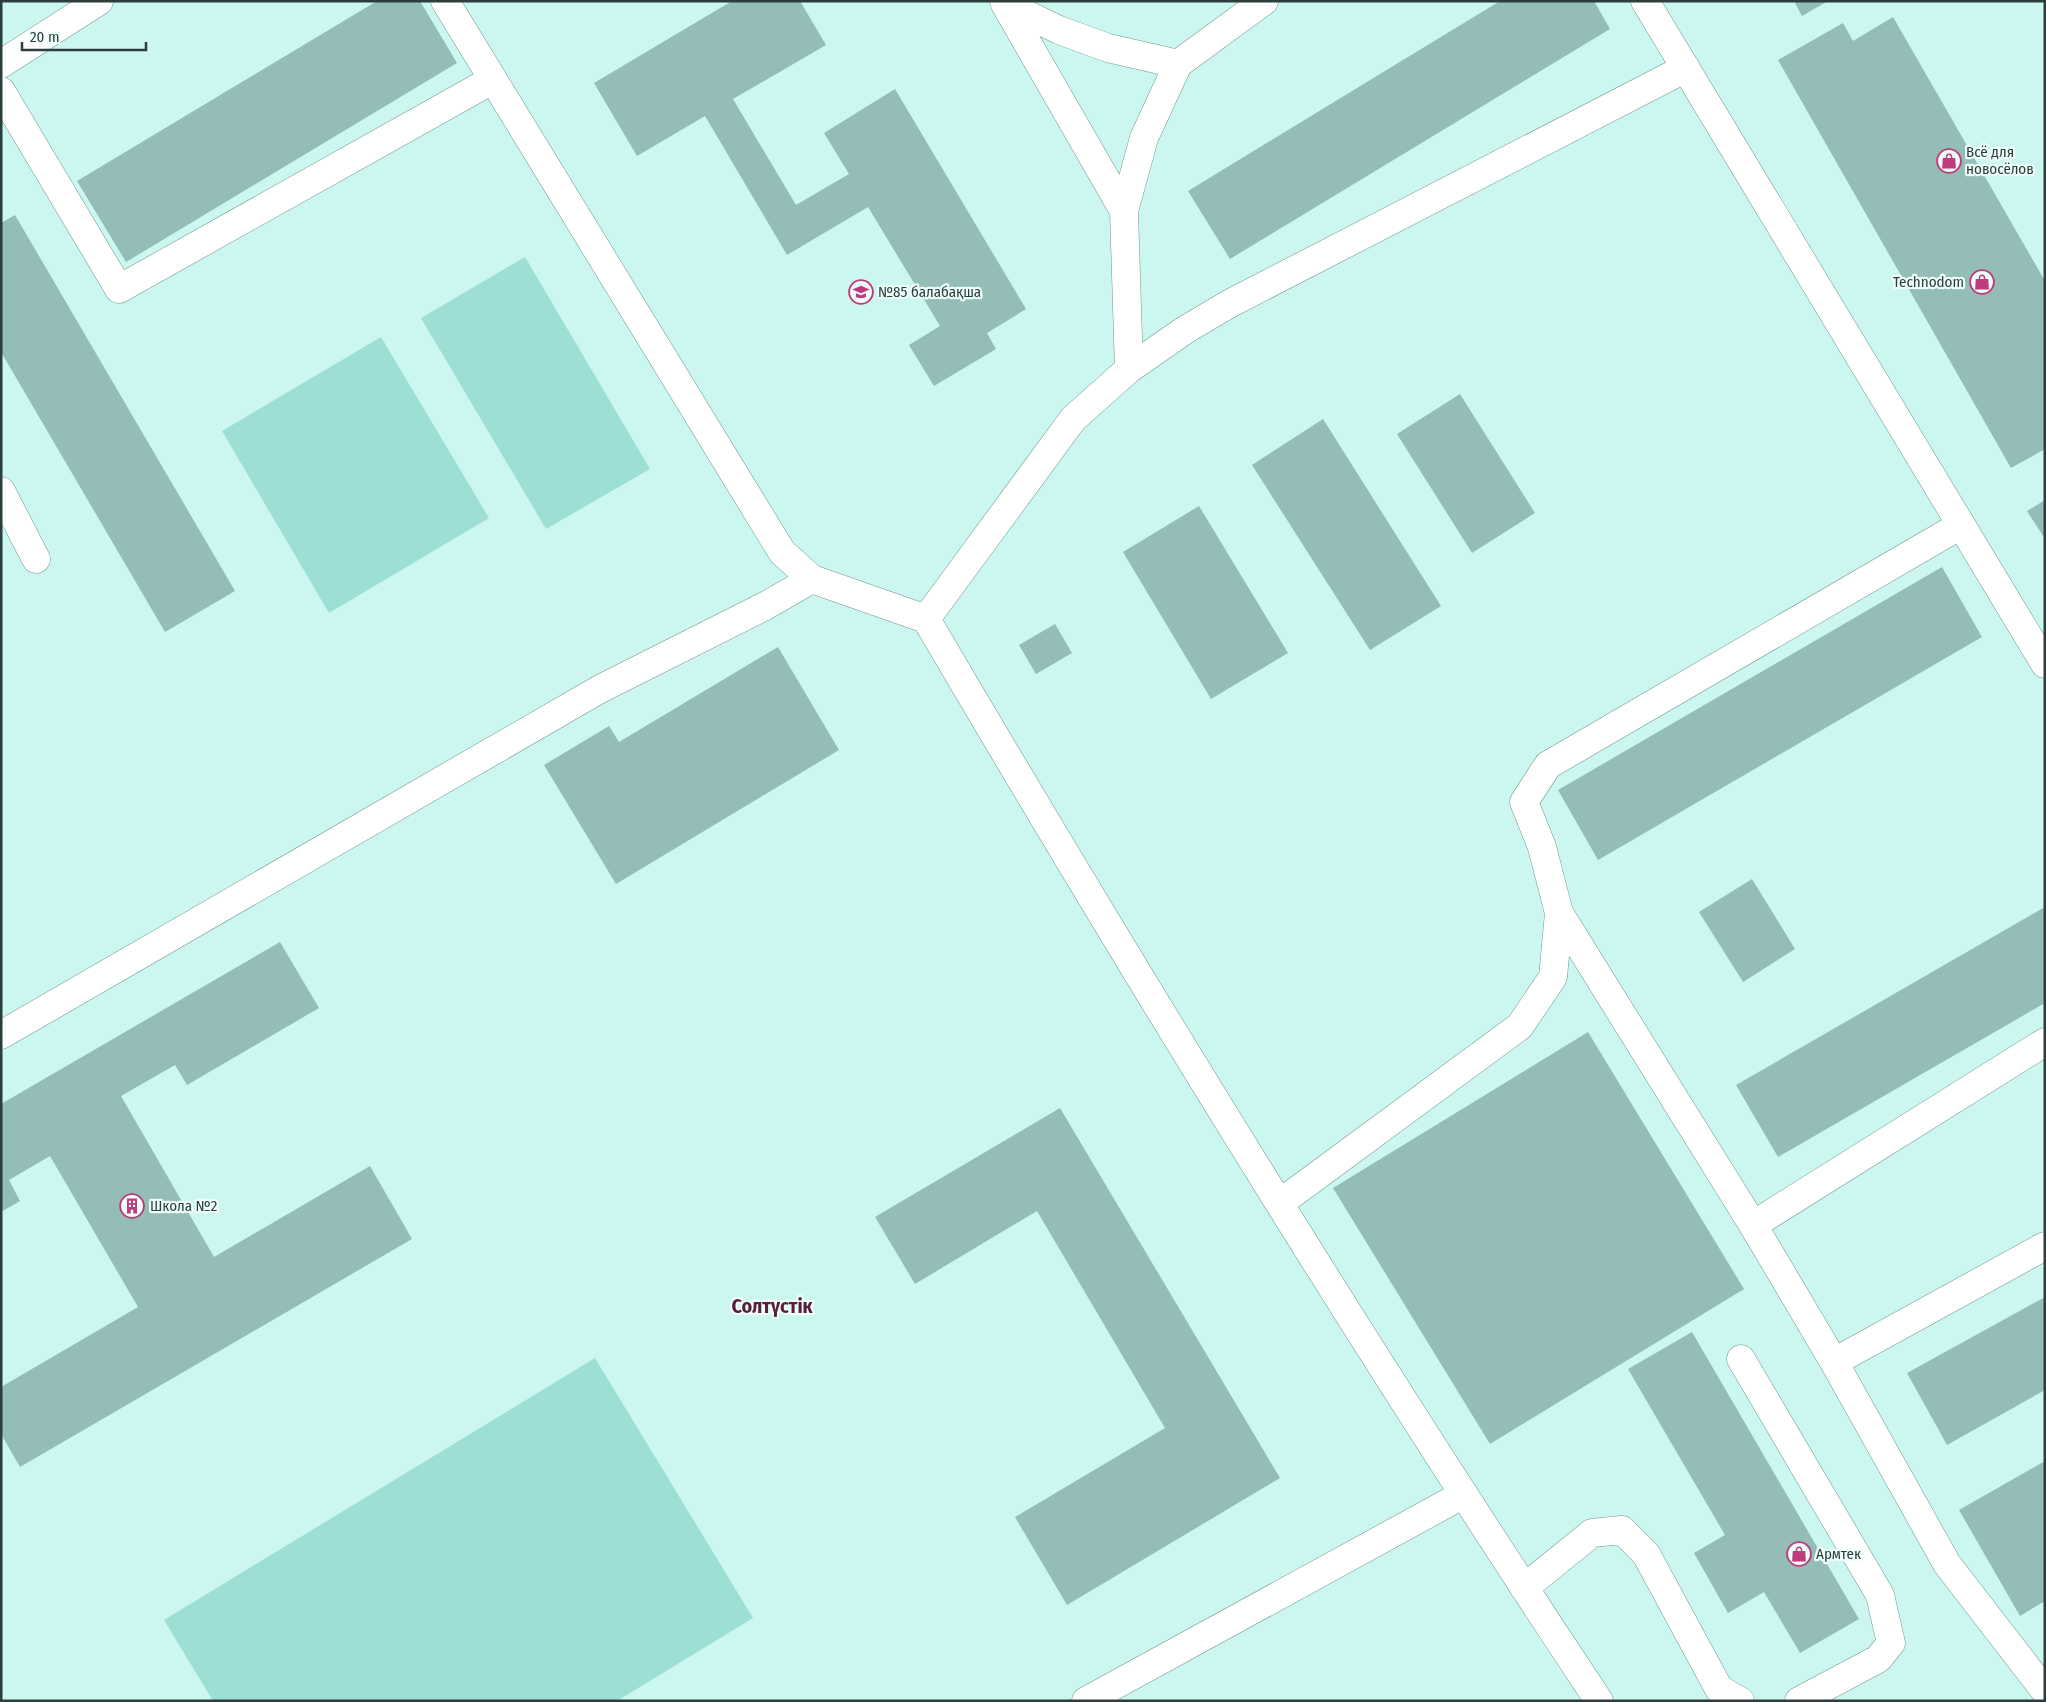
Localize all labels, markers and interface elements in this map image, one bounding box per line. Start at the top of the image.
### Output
scale bar [22,20,146,52]
text: 20 m [30,28,60,46]
place label: Всё для новосёлов [1966,143,2034,178]
shop icon: Всё для новосёлов [1936,148,1962,174]
shop icon: Technodom [1969,269,1995,295]
place label: Technodom [1893,273,1964,291]
school or university icon: №85 балабақша [848,279,874,305]
place label: №85 балабақша [878,283,981,301]
building icon: Школа №2 [119,1193,145,1219]
place label: Школа №2 [150,1197,218,1215]
district label: Солтүстік [731,1294,814,1318]
shop icon: Армтек [1786,1541,1812,1567]
place label: Армтек [1816,1545,1861,1563]

